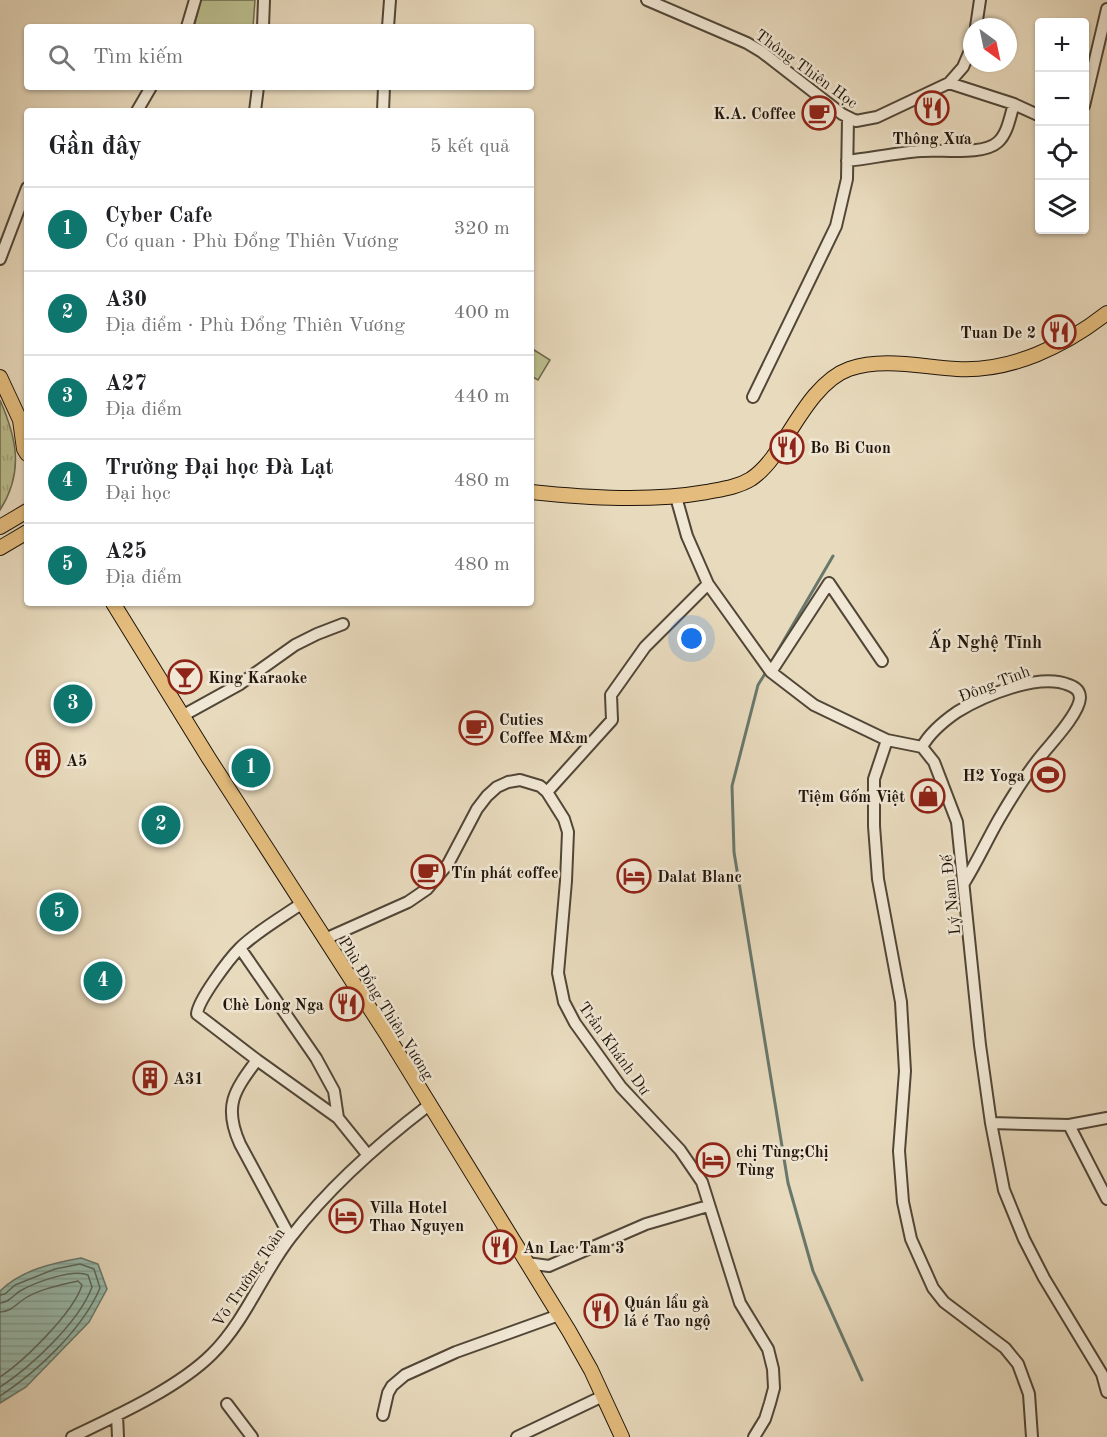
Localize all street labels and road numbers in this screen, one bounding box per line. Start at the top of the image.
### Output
street label: Thông Thiên Học [752,27,860,112]
street label: Đông Tĩnh [957,664,1033,706]
street label: Lý Nam Đế [938,852,964,936]
street label: Phù Đổng Thiên Vương [335,934,438,1084]
street label: Trần Khánh Dư [574,998,655,1099]
street label: Võ Trường Toản [211,1225,289,1331]

